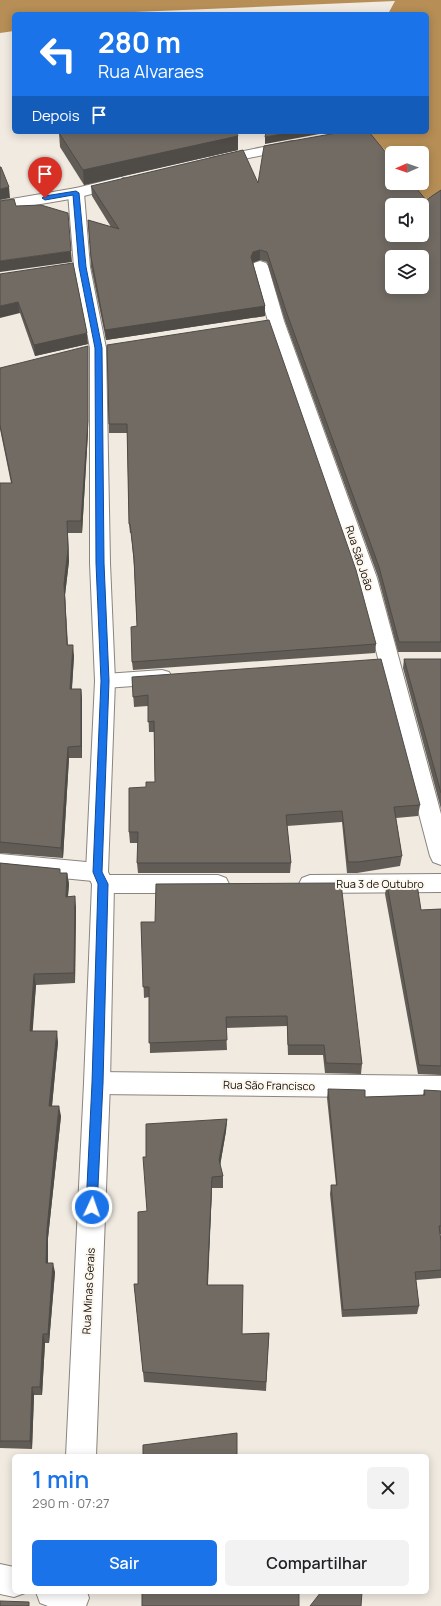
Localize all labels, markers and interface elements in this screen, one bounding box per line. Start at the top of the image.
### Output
text: 280 m [98,23,181,61]
icon: left [32,28,84,80]
text: Rua Alvaraes [98,59,204,83]
icon: arrive [88,104,110,126]
text: Depois [32,105,80,126]
north arrow [385,146,429,190]
map controls [385,146,429,294]
pin [28,157,62,198]
icon: arrive [34,163,56,185]
button: sound [385,198,429,242]
button: layers [385,250,429,294]
street label: Rua São João [342,524,378,593]
street label: Rua 3 de Outubro [336,876,424,891]
street label: Rua São Francisco [223,1077,316,1093]
position arrow [71,1186,113,1228]
street label: Rua Minas Gerais [78,1247,98,1335]
text: 1 min [32,1462,89,1495]
button: close [367,1467,409,1509]
text: 290 m · 07:27 [32,1494,109,1512]
button: Sair [32,1540,217,1586]
button: Compartilhar [225,1540,409,1586]

